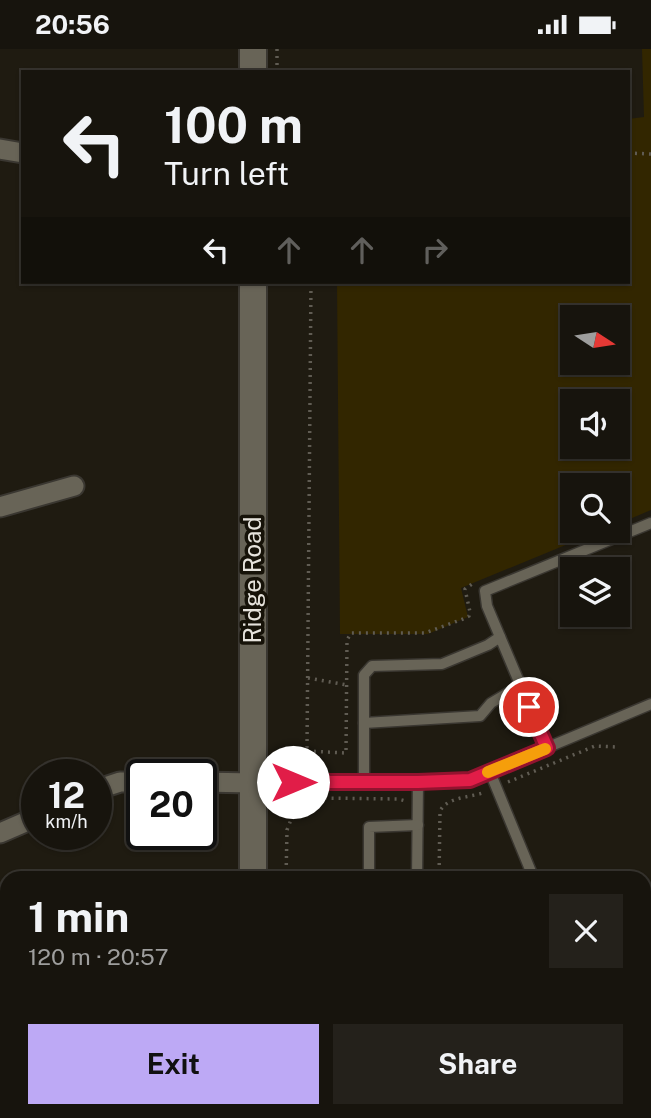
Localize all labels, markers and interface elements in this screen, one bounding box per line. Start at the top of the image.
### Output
text: 20:56 [35,9,110,40]
text: 100 m [164,96,303,154]
icon: left [49,98,140,189]
text: Turn left [164,155,289,192]
icon: left [197,231,235,269]
icon: ahead [270,231,308,269]
icon: ahead [343,231,381,269]
icon: right [416,231,454,269]
north arrow [560,305,630,375]
map controls [560,305,630,627]
button: sound [560,389,630,459]
button: search [560,473,630,543]
street label: Ridge Road [238,517,266,643]
button: layers [560,557,630,627]
pin [499,677,559,737]
icon: arrive [510,688,548,726]
position arrow [256,745,330,819]
speed limit sign: 20 [126,759,217,850]
text: 12 [48,775,85,816]
text: km/h [45,811,88,832]
text: 1 min [28,892,129,941]
button: close [549,894,623,968]
text: 120 m · 20:57 [28,943,168,970]
button: Exit [28,1024,319,1104]
button: Share [333,1024,623,1104]

